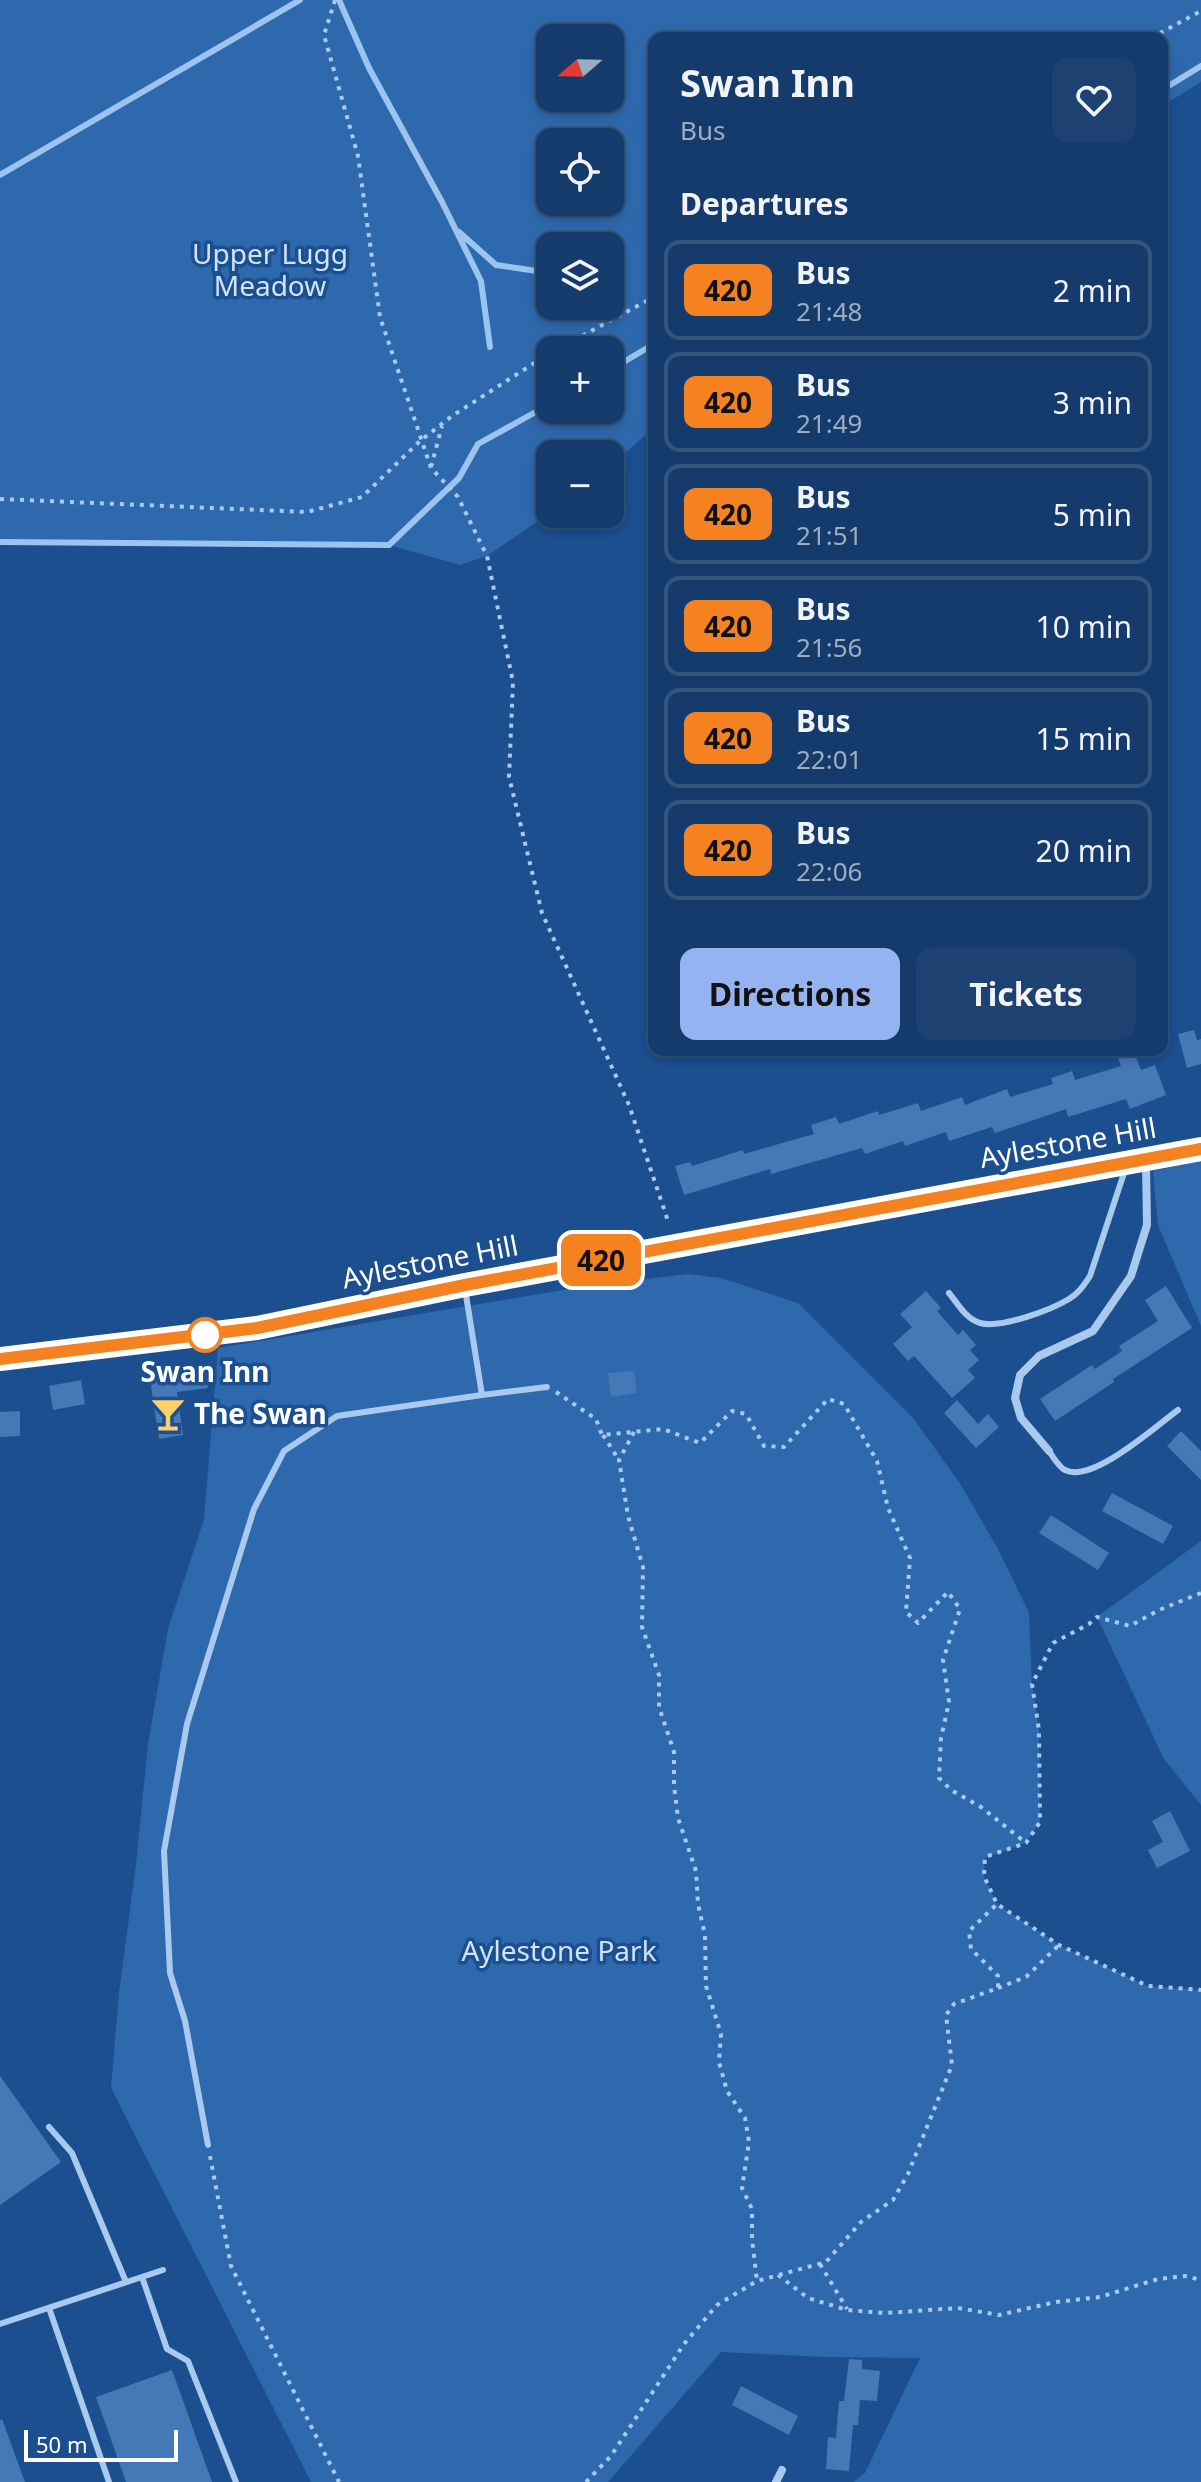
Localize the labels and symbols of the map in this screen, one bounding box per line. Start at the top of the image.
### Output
north arrow [536,24,624,112]
park label: Upper Lugg Meadow [192,234,348,304]
street label: Aylestone Hill [977,1108,1159,1176]
street label: Aylestone Hill [339,1225,521,1297]
line badge: 420 [555,1234,647,1286]
marker: Swan Inn [188,1318,222,1352]
place label: Swan Inn [141,1352,269,1390]
place label: The Swan [194,1394,327,1432]
bar icon: The Swan [149,1395,187,1433]
park label: Aylestone Park [461,1931,657,1969]
scale bar [24,2426,178,2462]

